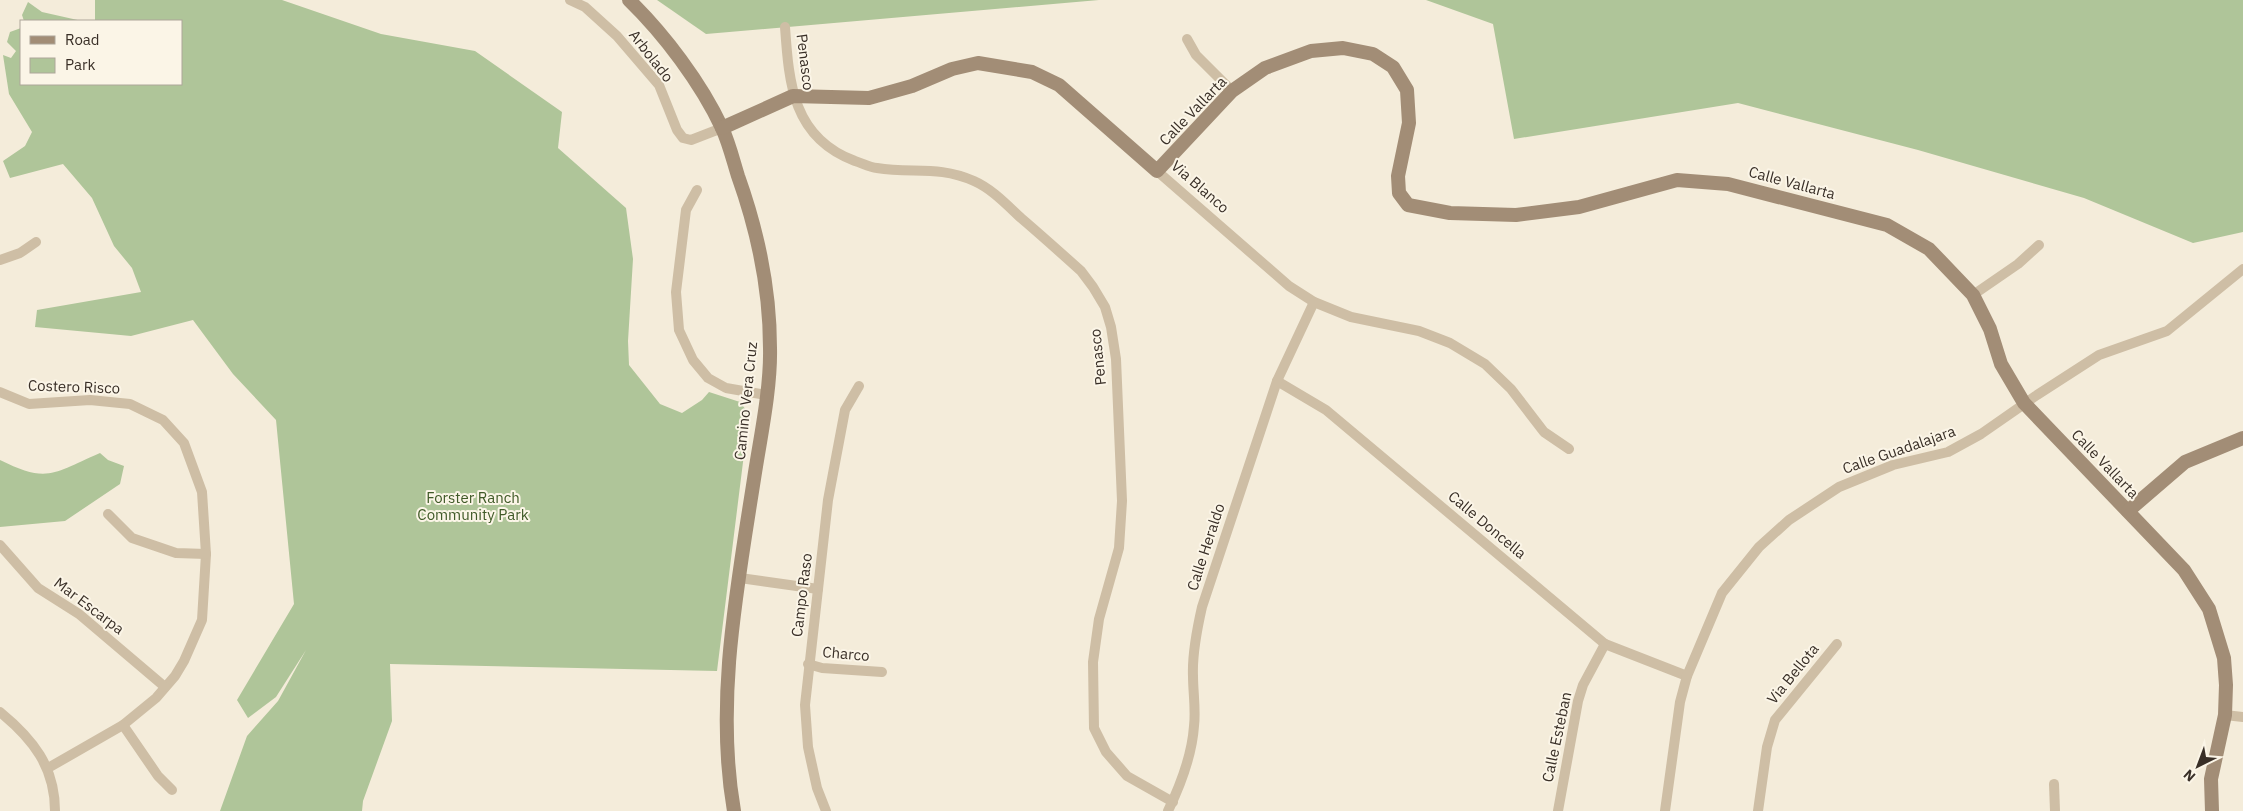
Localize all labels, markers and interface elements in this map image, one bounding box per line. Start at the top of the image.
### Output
legend [20,20,182,85]
street label: Arbolado [625,26,678,86]
text: Road [65,30,100,49]
street label: Penasco [793,33,818,91]
text: Park [65,55,95,74]
street label: Calle Vallarta [1155,72,1230,149]
street label: Via Blanco [1167,156,1233,217]
street label: Calle Vallarta [1747,162,1837,203]
street label: Penasco [1085,328,1110,386]
street label: Camino Vera Cruz [730,341,761,461]
street label: Costero Risco [28,375,120,398]
street label: Calle Guadalajara [1840,421,1958,478]
street label: Calle Vallarta [2068,425,2143,502]
street label: Calle Doncella [1444,486,1530,563]
park label: Forster Ranch Community Park [417,488,529,524]
street label: Calle Heraldo [1182,501,1229,593]
street label: Campo Raso [787,552,816,638]
street label: Mar Escarpa [50,573,128,638]
street label: Via Bellota [1762,640,1823,708]
street label: Charco [822,642,870,665]
street label: Calle Esteban [1538,690,1575,784]
north arrow [2173,741,2223,791]
text: N [2180,766,2199,786]

